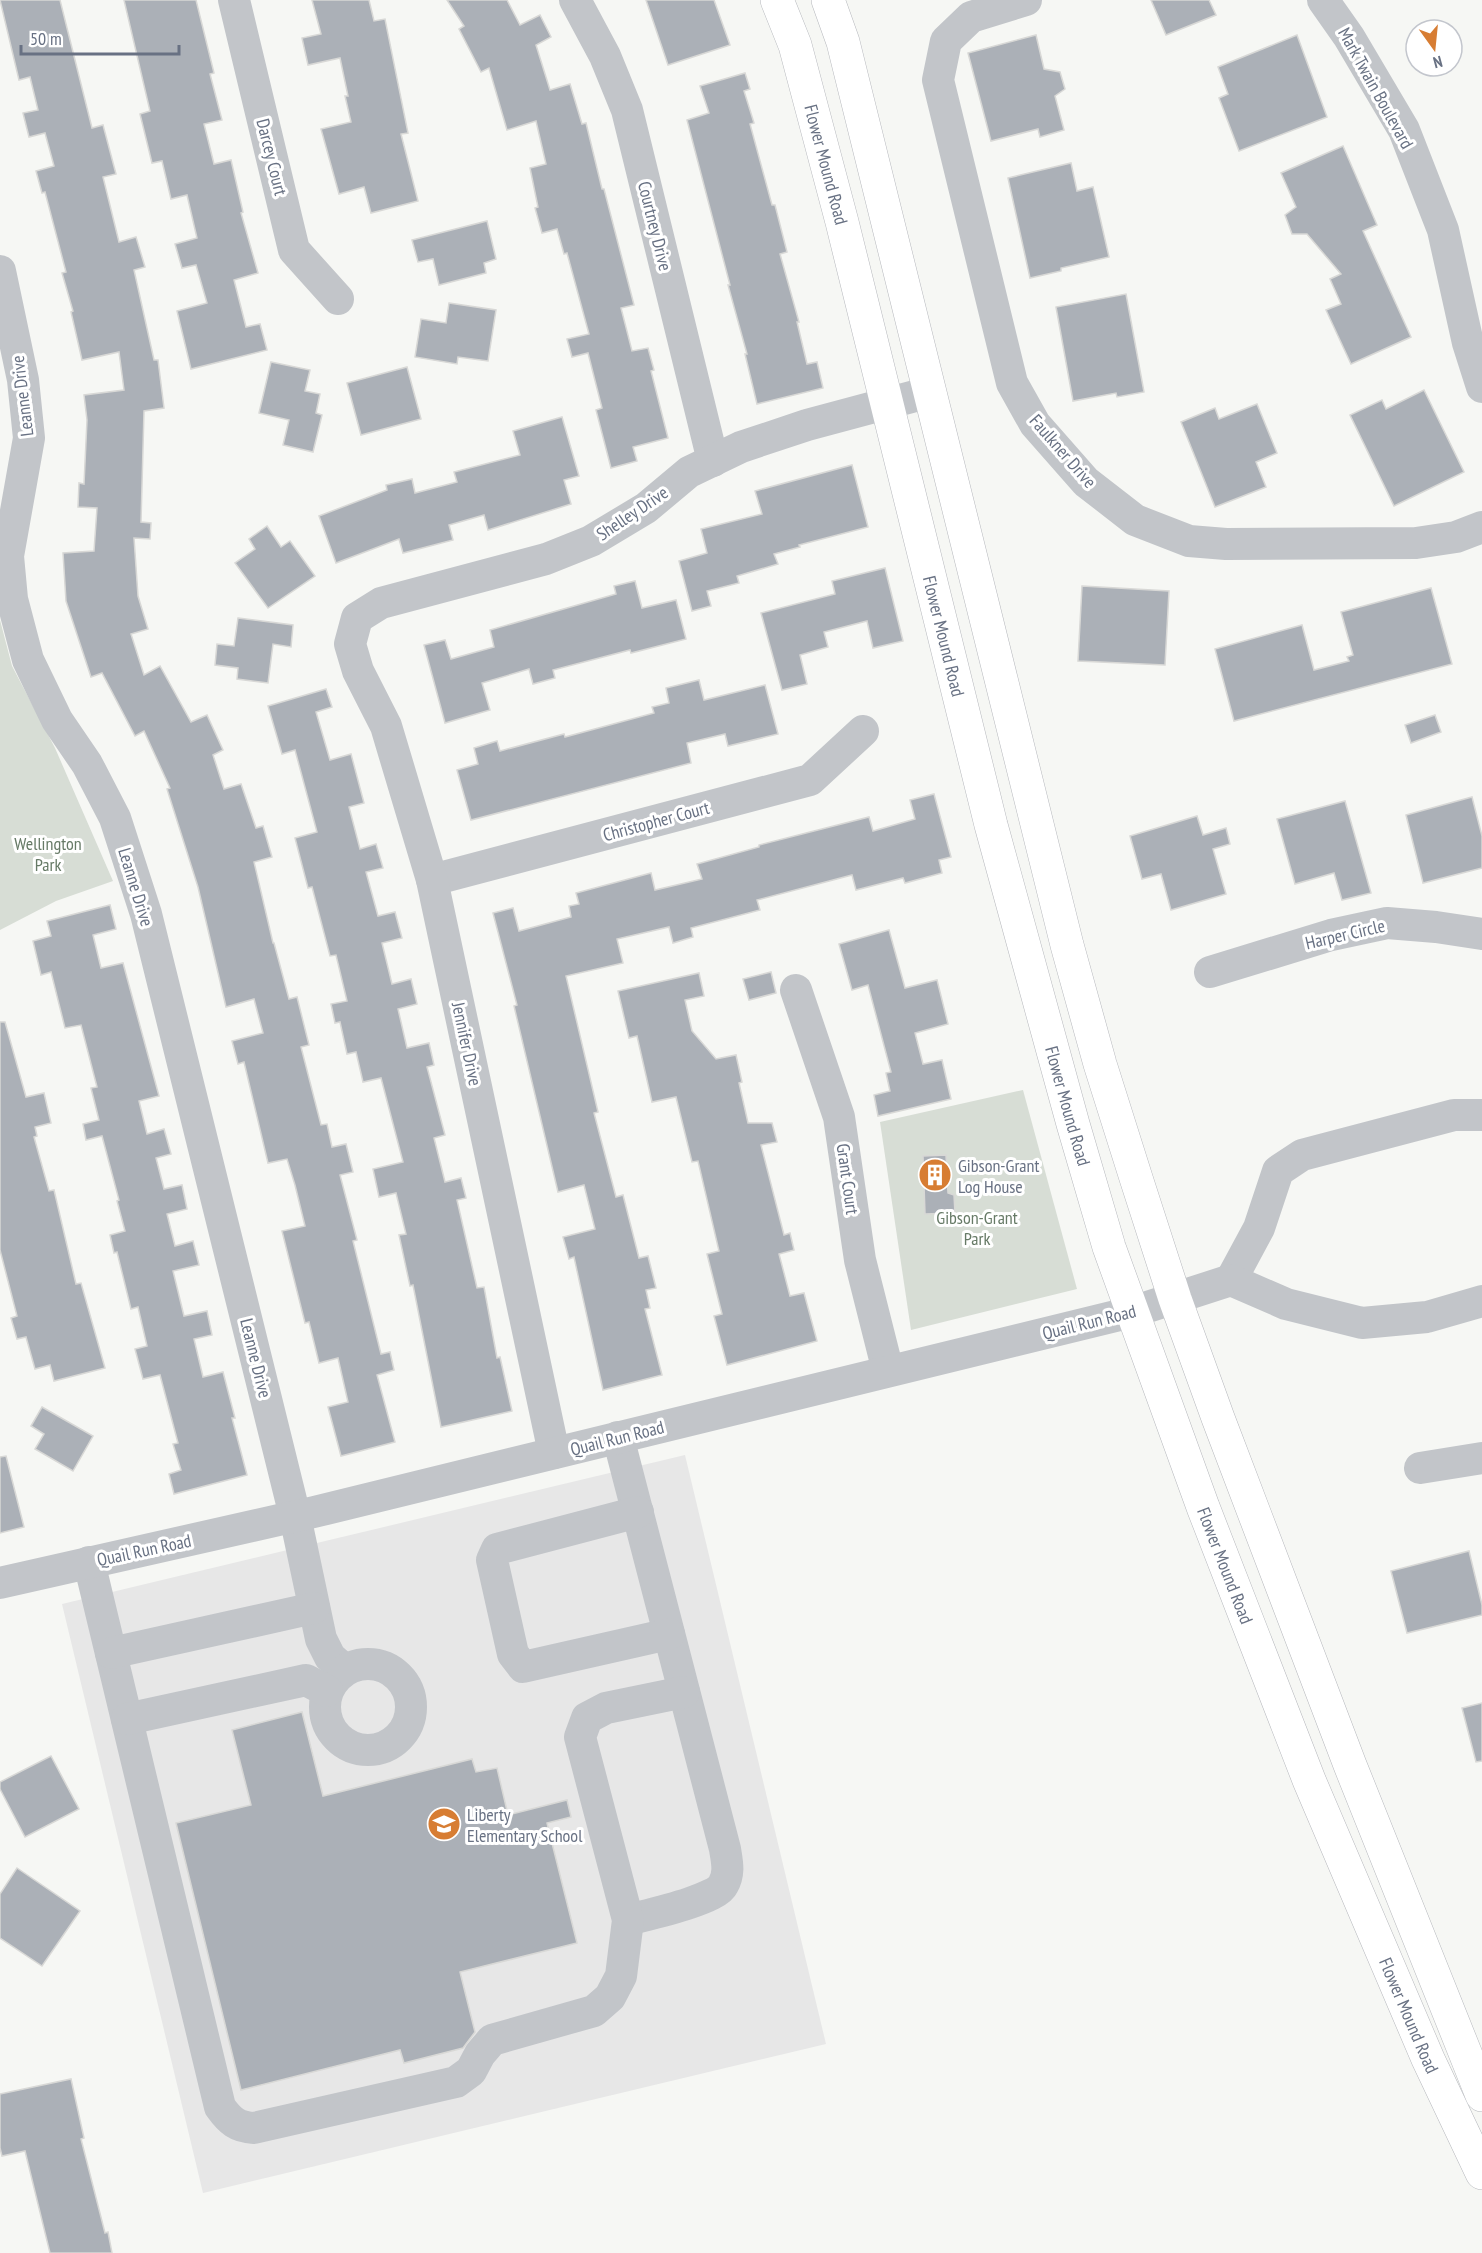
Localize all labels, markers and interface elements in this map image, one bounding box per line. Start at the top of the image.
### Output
scale bar [21,18,178,56]
north arrow [1404,18,1464,78]
street label: Mark Twain Boulevard [1333,23,1419,153]
text: 50 m [30,27,62,50]
text: N [1431,52,1445,73]
street label: Flower Mound Road [800,102,854,227]
street label: Darcey Court [251,116,293,198]
street label: Courtney Drive [633,179,677,273]
street label: Leanne Drive [6,354,38,438]
street label: Faulkner Drive [1025,409,1101,493]
street label: Shelley Drive [592,481,672,545]
street label: Flower Mound Road [918,573,970,699]
street label: Christopher Court [600,796,712,846]
park label: Wellington Park [14,832,82,876]
street label: Leanne Drive [113,845,159,929]
street label: Harper Circle [1303,914,1387,954]
street label: Jennifer Drive [447,999,487,1088]
street label: Flower Mound Road [1041,1043,1096,1168]
street label: Grant Court [832,1142,864,1216]
place label: Gibson-Grant Log House [958,1154,1039,1198]
building icon: Gibson-Grant Log House [917,1157,953,1193]
park label: Gibson-Grant Park [936,1206,1018,1250]
street label: Quail Run Road [1040,1299,1138,1345]
street label: Leanne Drive [235,1316,277,1400]
street label: Quail Run Road [568,1415,666,1461]
street label: Flower Mound Road [1193,1504,1259,1627]
street label: Quail Run Road [95,1529,193,1571]
place label: Liberty Elementary School [467,1803,583,1847]
school or university icon: Liberty Elementary School [426,1806,462,1842]
street label: Flower Mound Road [1375,1954,1444,2077]

